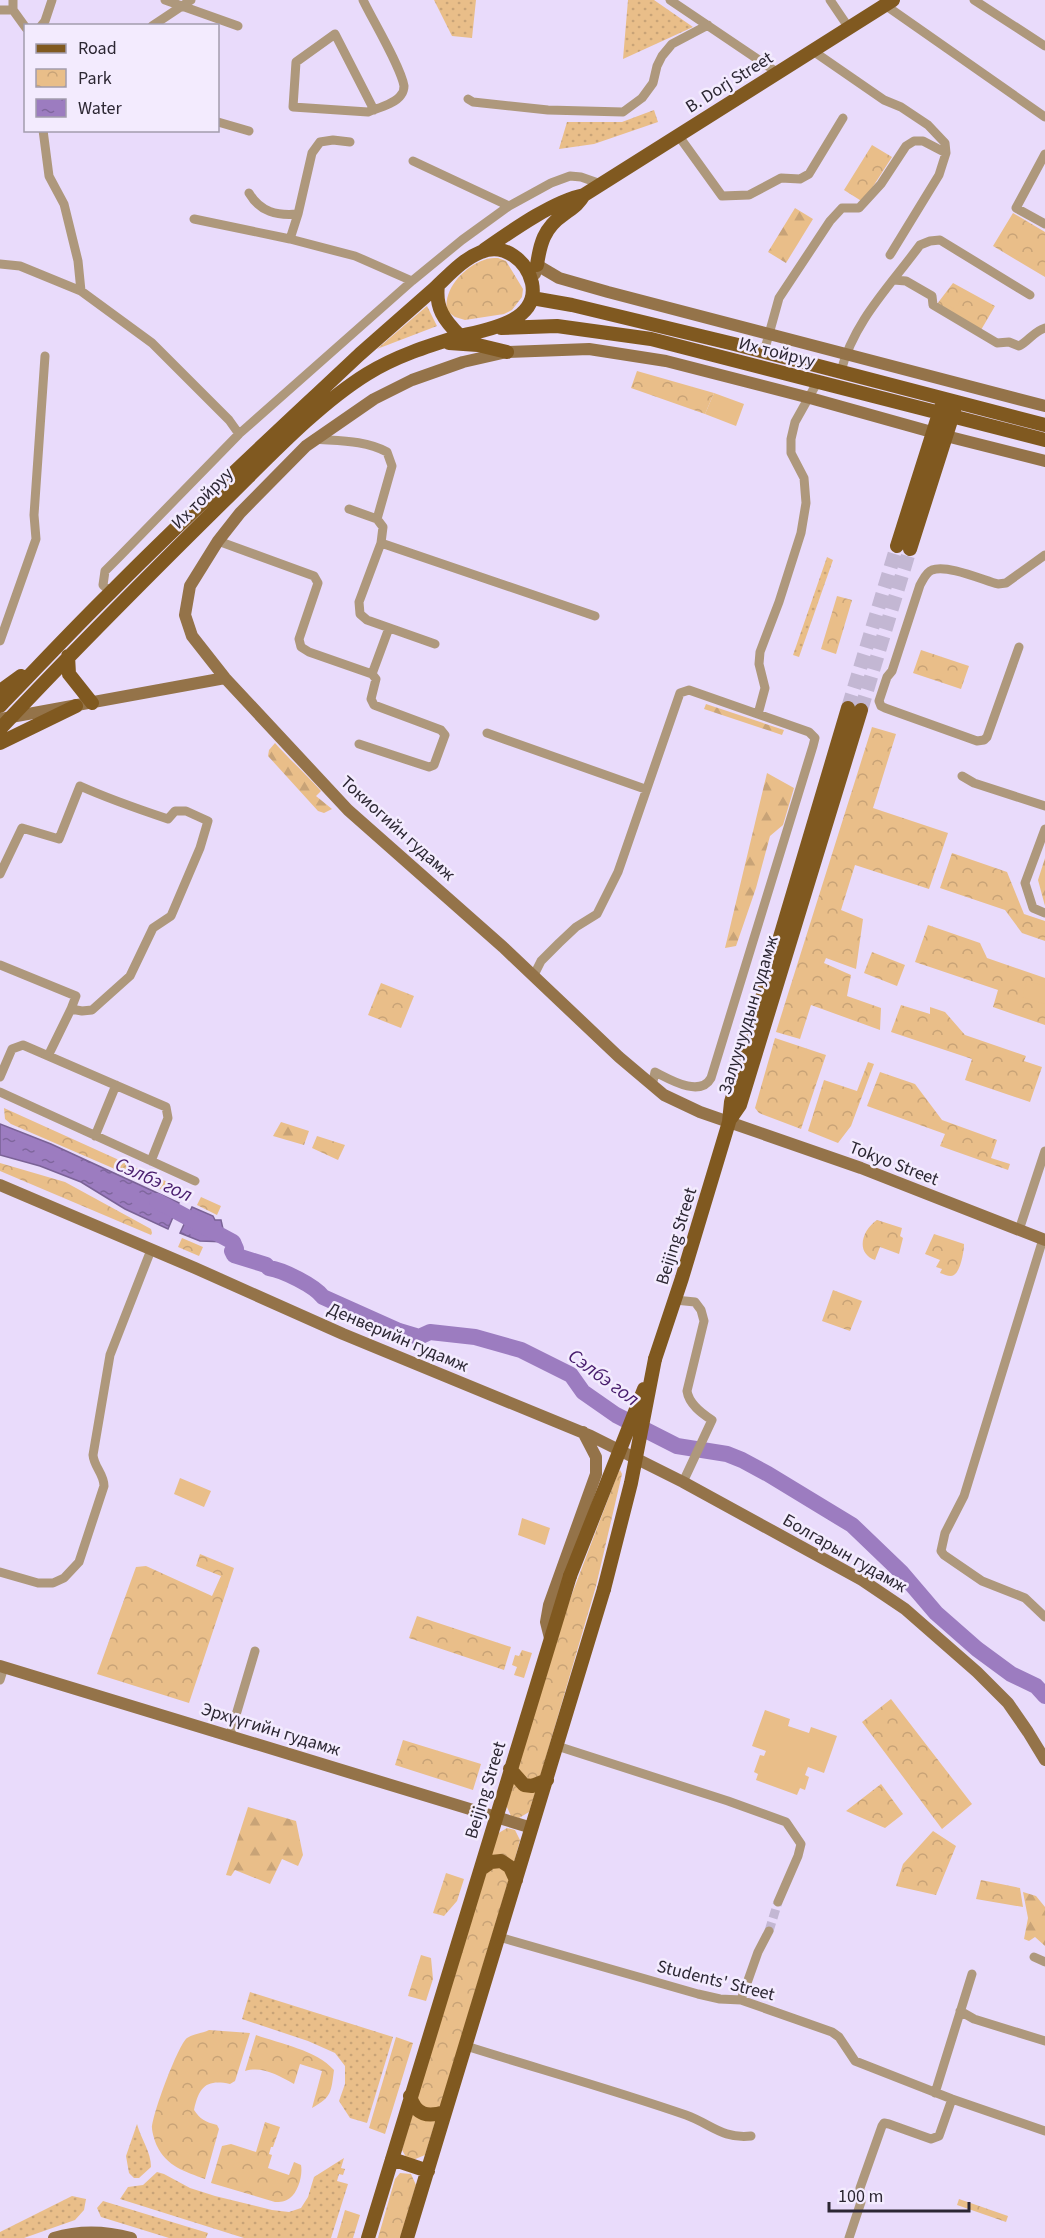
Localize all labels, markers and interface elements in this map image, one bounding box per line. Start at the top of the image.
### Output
legend [24,24,219,132]
text: Road [78,36,117,61]
street label: B. Dorj Street [681,46,778,119]
text: Park [78,66,112,91]
text: Water [78,96,122,121]
street label: Их тойруу [736,331,818,374]
street label: Их тойруу [166,461,239,535]
street label: Токиогийн гудамж [335,770,461,887]
street label: Залуучуудын гудамж [712,932,785,1098]
street label: Tokyo Street [845,1135,942,1192]
water label: Сэлбэ гол [111,1150,197,1209]
street label: Beijing Street [650,1184,703,1288]
street label: Денверийн гудамж [324,1296,473,1379]
water label: Сэлбэ гол [562,1342,645,1413]
street label: Болгарын гудамж [778,1508,912,1599]
street label: Эрхүүгийн гудамж [198,1696,344,1763]
street label: Beijing Street [459,1738,512,1842]
street label: Students' Street [654,1954,777,2007]
scale bar [829,2175,968,2213]
text: 100 m [838,2184,883,2209]

